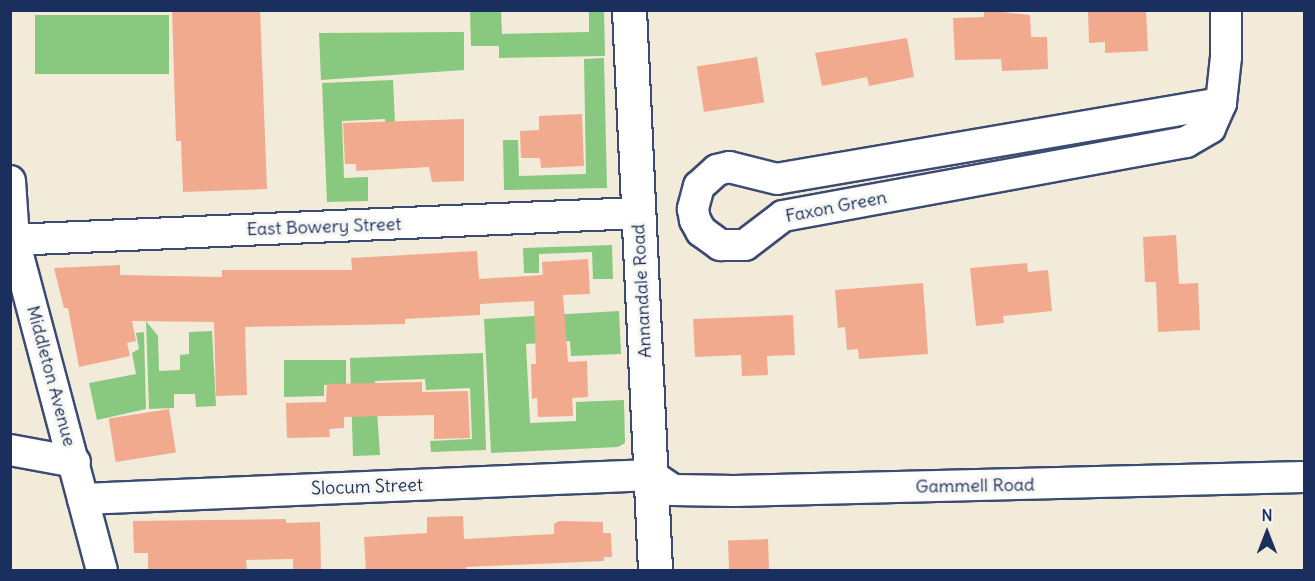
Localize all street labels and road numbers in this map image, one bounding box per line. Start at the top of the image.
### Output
street label: Faxon Green [784,187,888,227]
street label: East Bowery Street [246,214,402,240]
street label: Annandale Road [628,223,656,359]
street label: Middleton Avenue [22,303,80,449]
street label: Slocum Street [311,474,423,500]
street label: Gammell Road [915,474,1035,498]

